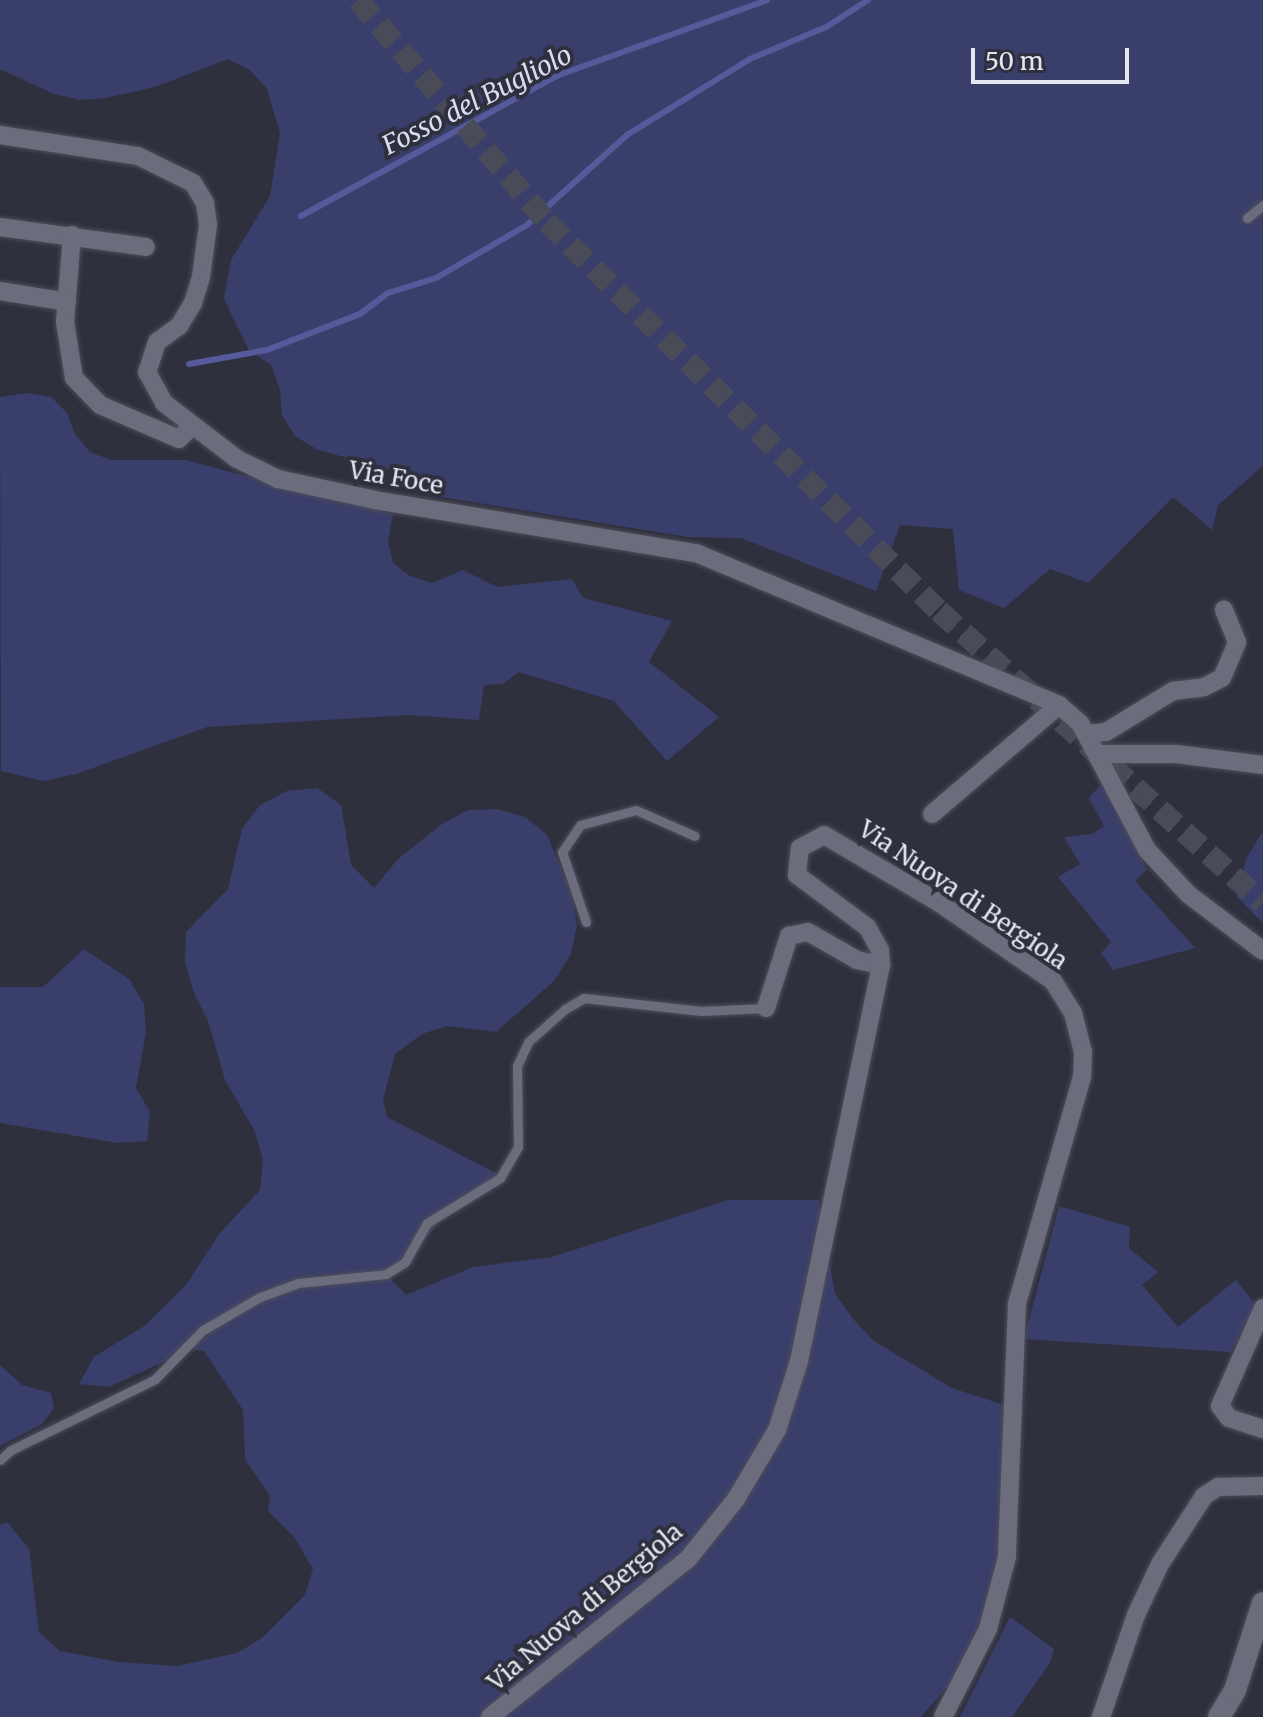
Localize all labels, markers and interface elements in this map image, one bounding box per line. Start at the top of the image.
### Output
scale bar [975,32,1133,82]
water label: Fosso del Bugliolo [377,39,577,161]
text: 50 m [985,46,1044,77]
street label: Via Foce [347,456,445,500]
street label: Via Nuova di Bergiola [853,815,1073,975]
street label: Via Nuova di Bergiola [482,1517,688,1697]

